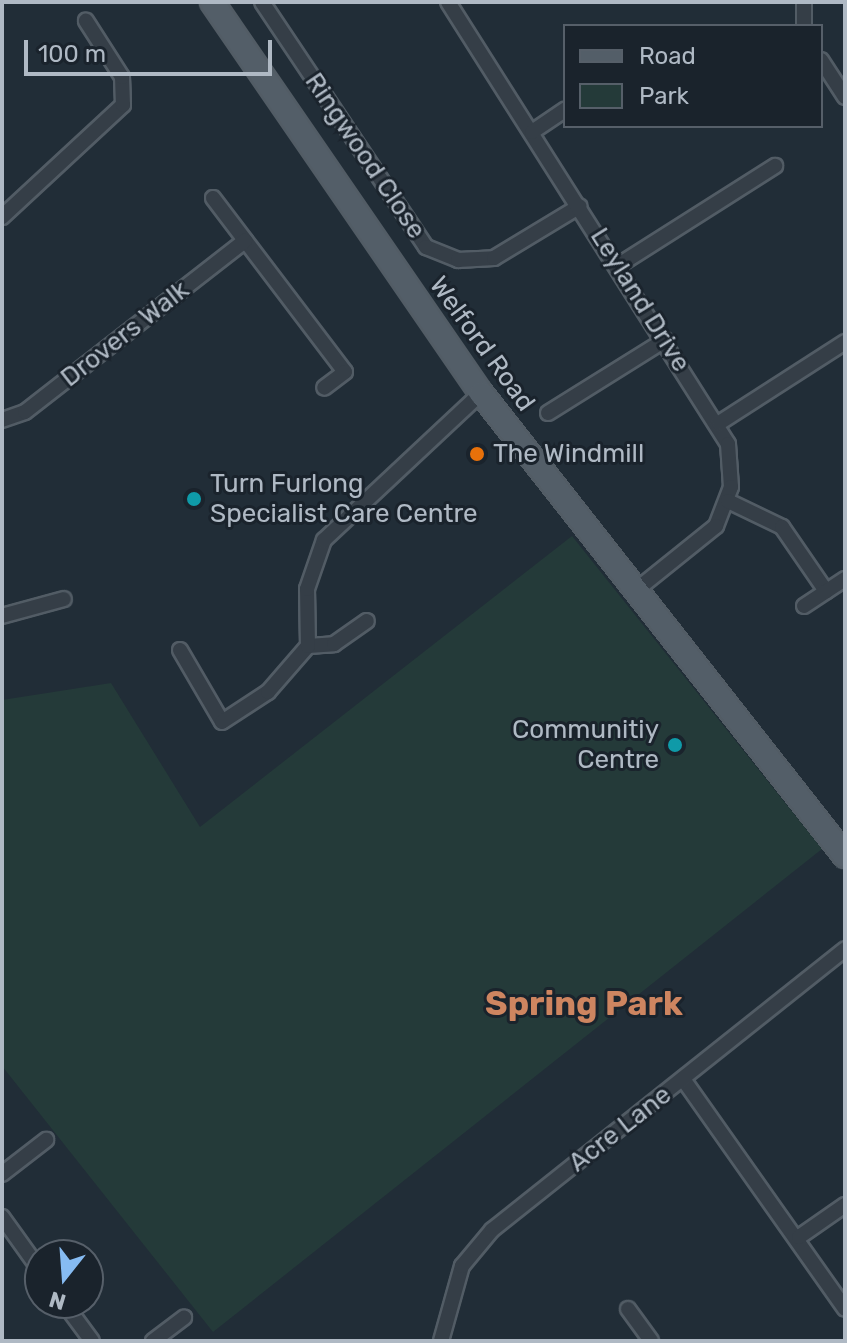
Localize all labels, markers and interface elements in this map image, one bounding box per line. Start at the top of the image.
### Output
scale bar [28,24,276,74]
legend [563,24,823,128]
text: 100 m [38,40,106,68]
text: Road [639,42,696,70]
street label: Ringwood Close [298,67,432,245]
text: Park [639,82,689,110]
street label: Leyland Drive [583,222,697,378]
street label: Welford Road [423,271,541,417]
street label: Drovers Walk [55,274,195,394]
place label: The Windmill [493,438,645,470]
marker: The Windmill [468,445,486,463]
place label: Turn Furlong Specialist Care Centre [210,468,478,530]
marker: Turn Furlong Specialist Care Centre [185,490,203,508]
place label: Communitiy Centre [512,714,659,776]
marker: Communitiy Centre [666,736,684,754]
district label: Spring Park [485,984,683,1024]
street label: Acre Lane [563,1079,677,1179]
north arrow [24,1239,104,1319]
text: N [46,1285,69,1316]

